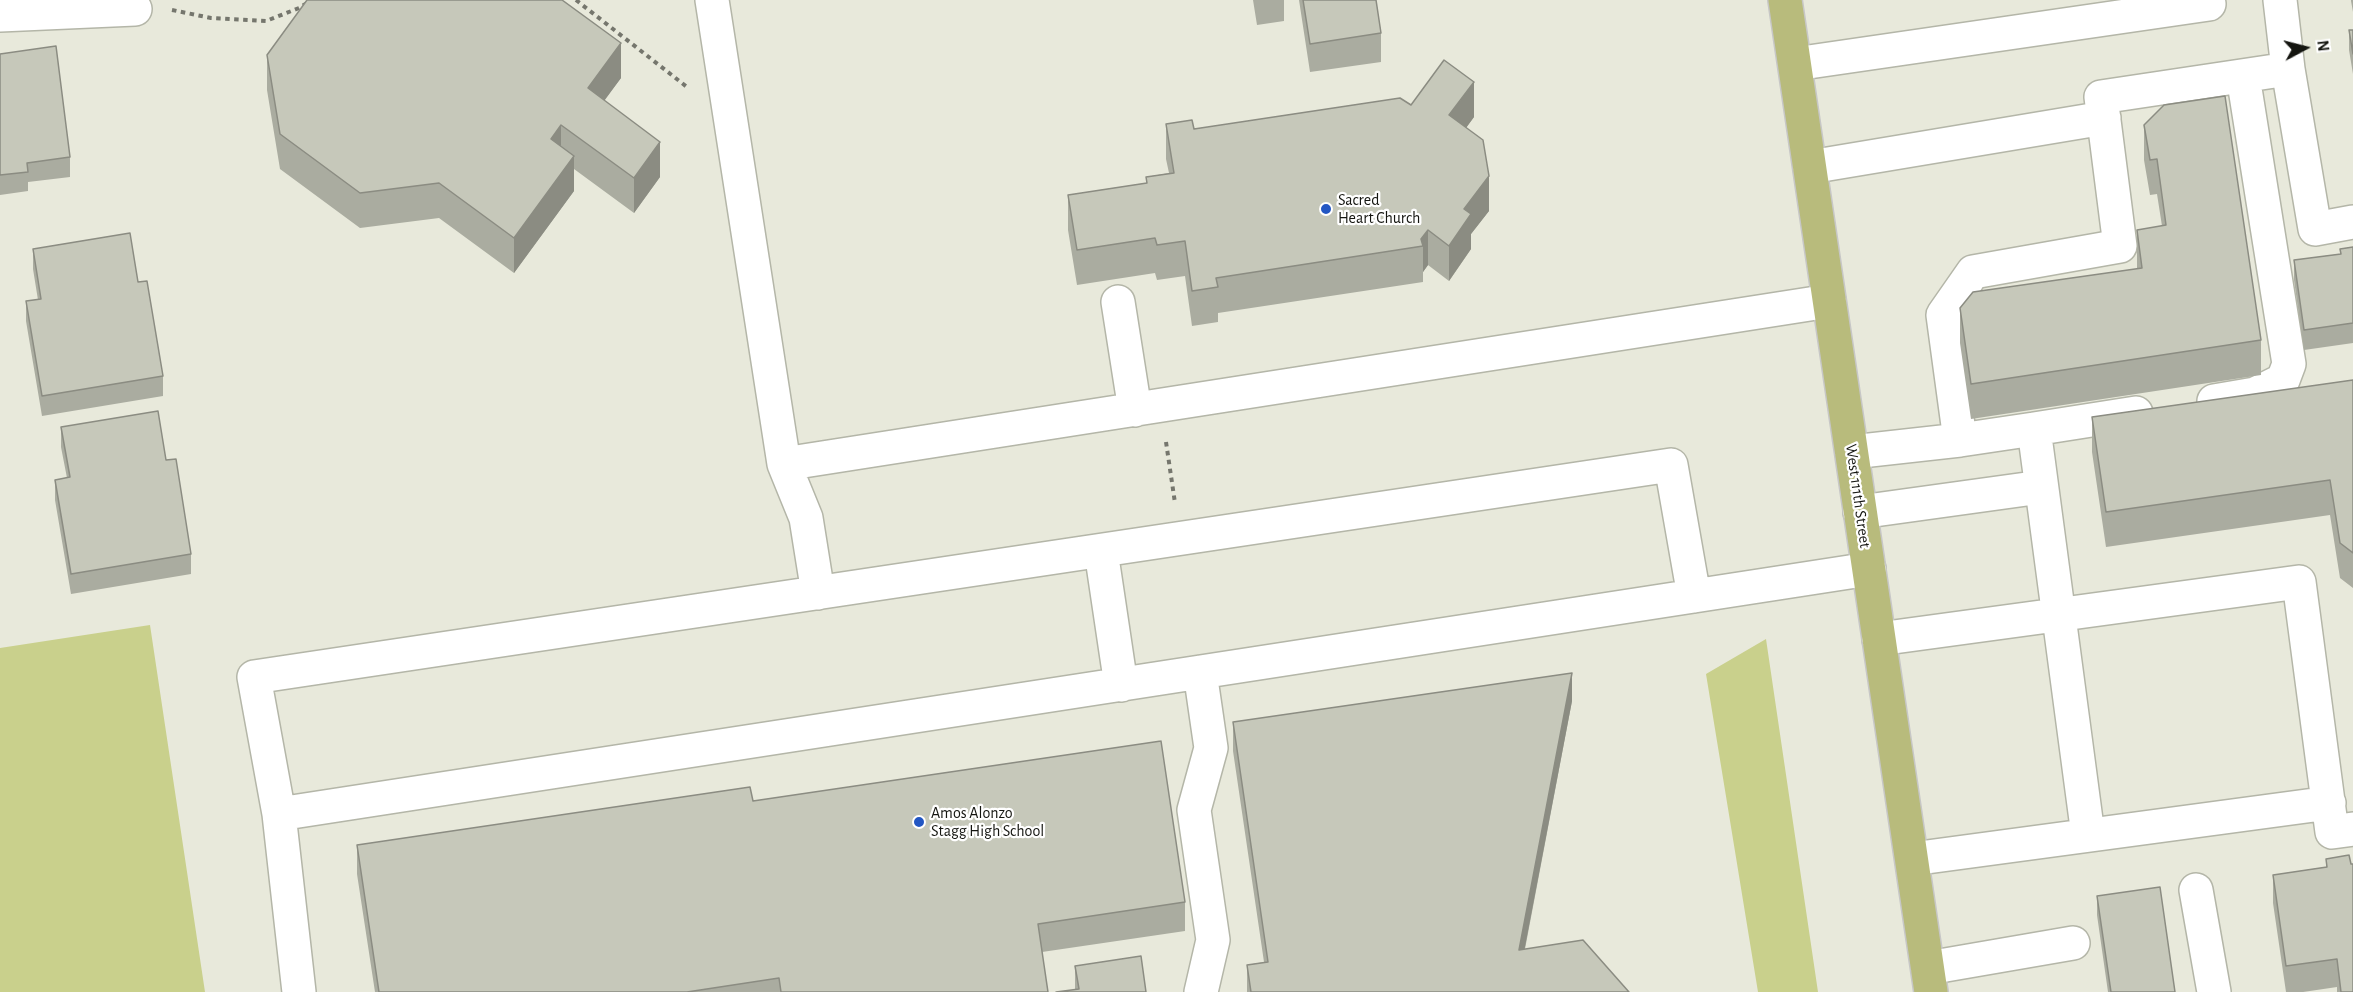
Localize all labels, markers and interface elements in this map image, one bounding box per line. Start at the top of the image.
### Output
north arrow [2275,18,2335,78]
text: N [2314,39,2331,52]
place label: Sacred Heart Church [1338,190,1420,228]
marker: Sacred Heart Church [1319,202,1333,216]
street label: West 111th Street [1841,443,1875,549]
place label: Amos Alonzo Stagg High School [931,803,1044,841]
marker: Amos Alonzo Stagg High School [912,815,926,829]

